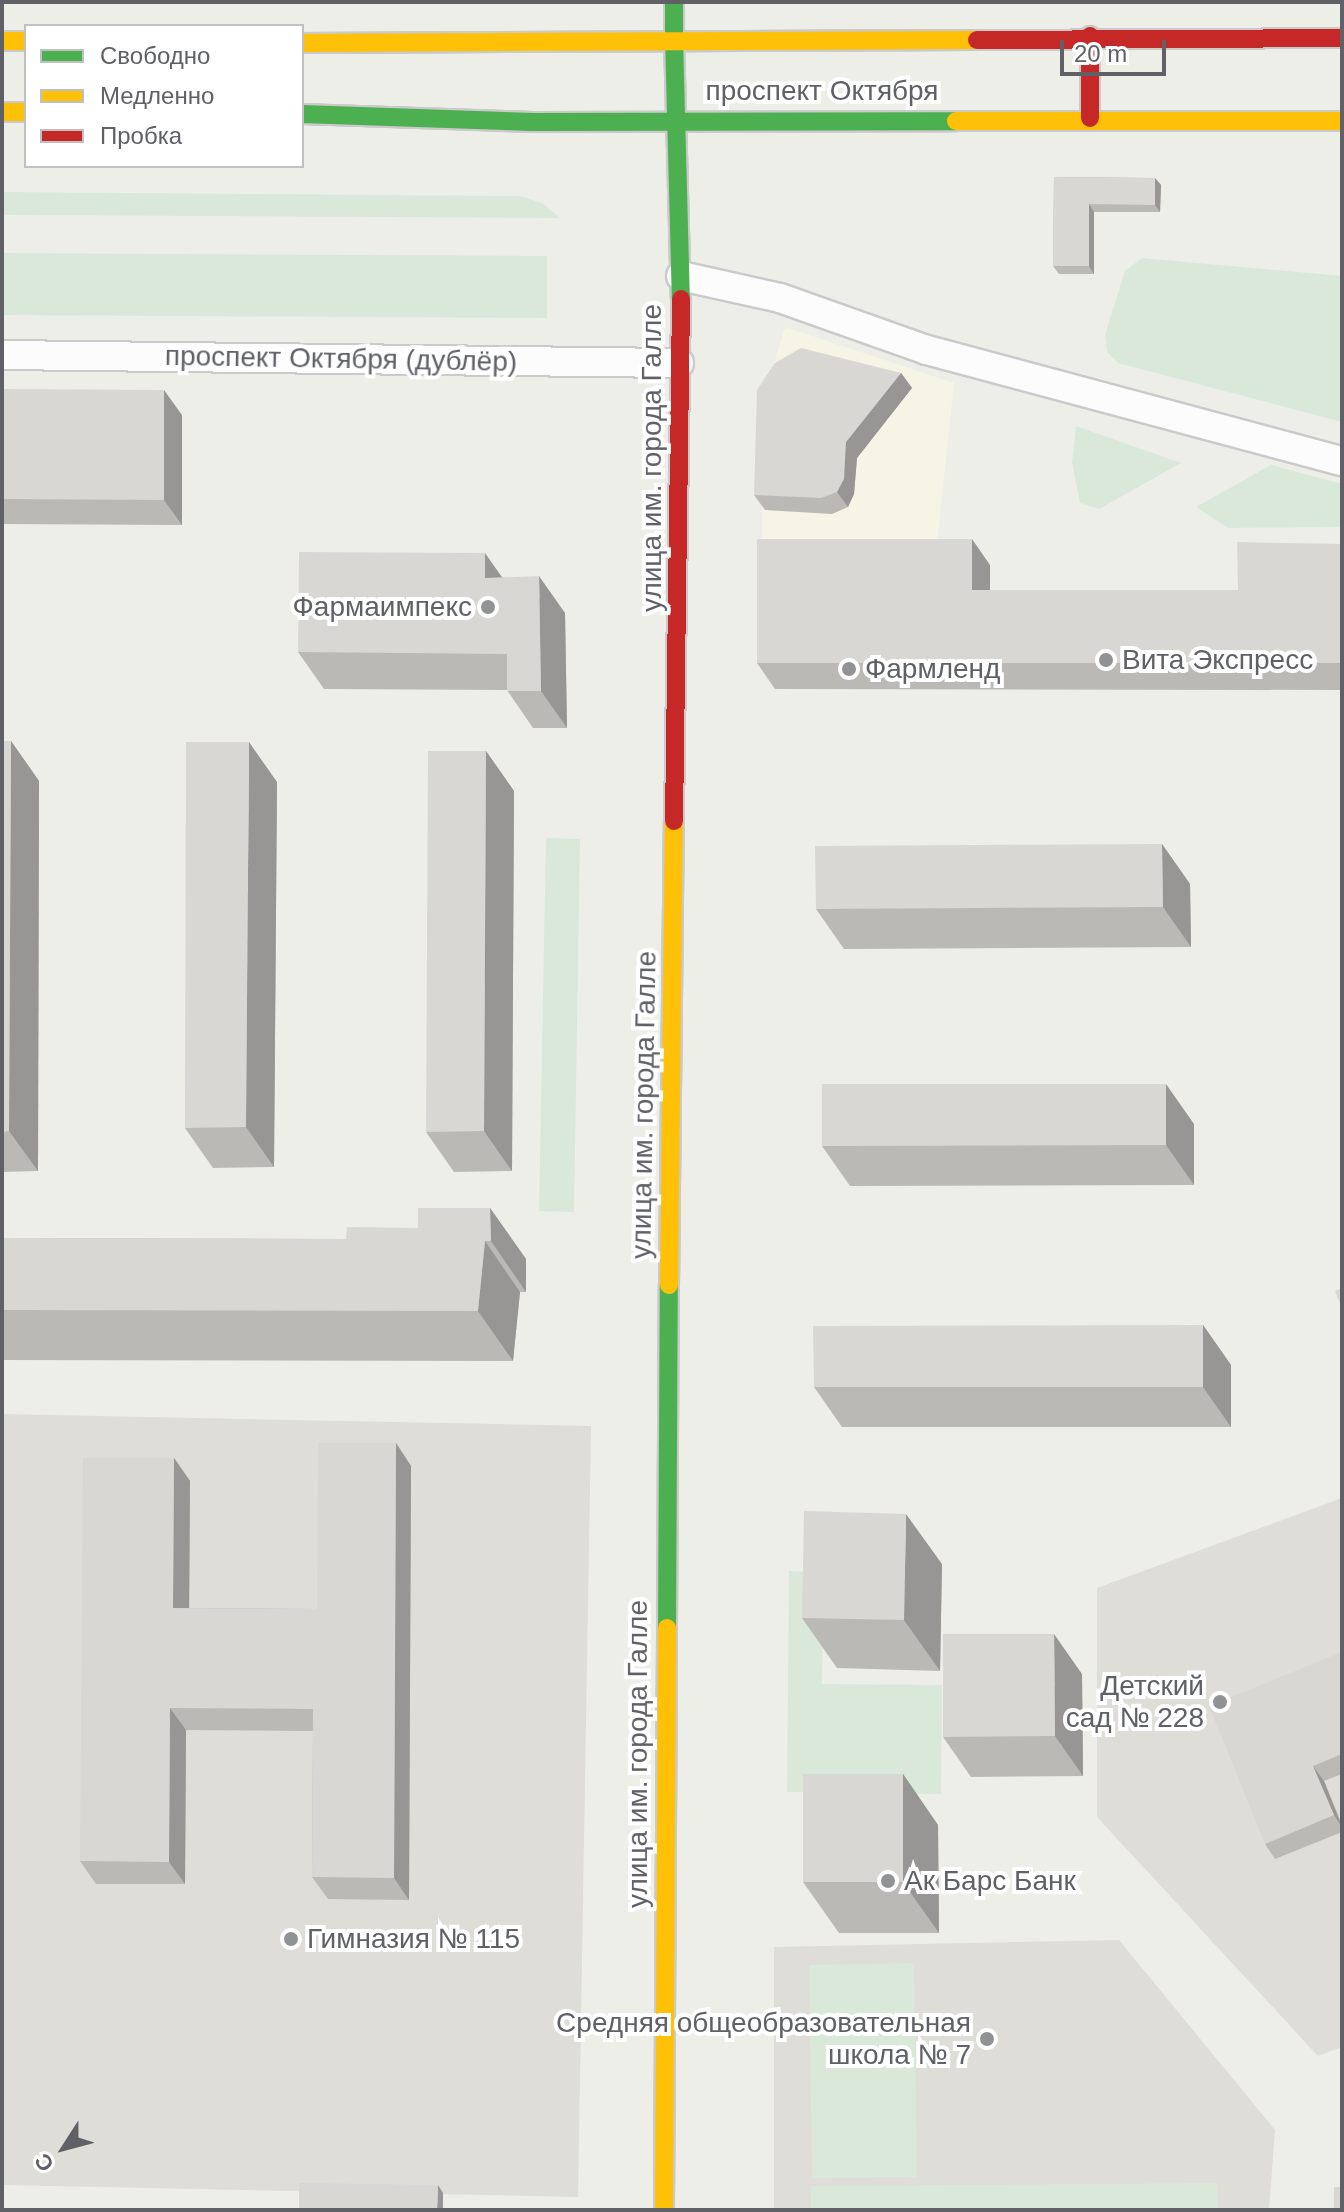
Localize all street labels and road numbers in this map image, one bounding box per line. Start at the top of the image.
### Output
street label: проспект Октября [706,74,938,108]
street label: улица им. города Галле [635,304,669,612]
street label: проспект Октября (дублёр) [165,339,517,379]
street label: улица им. города Галле [625,951,663,1259]
street label: улица им. города Галле [621,1600,655,1908]

